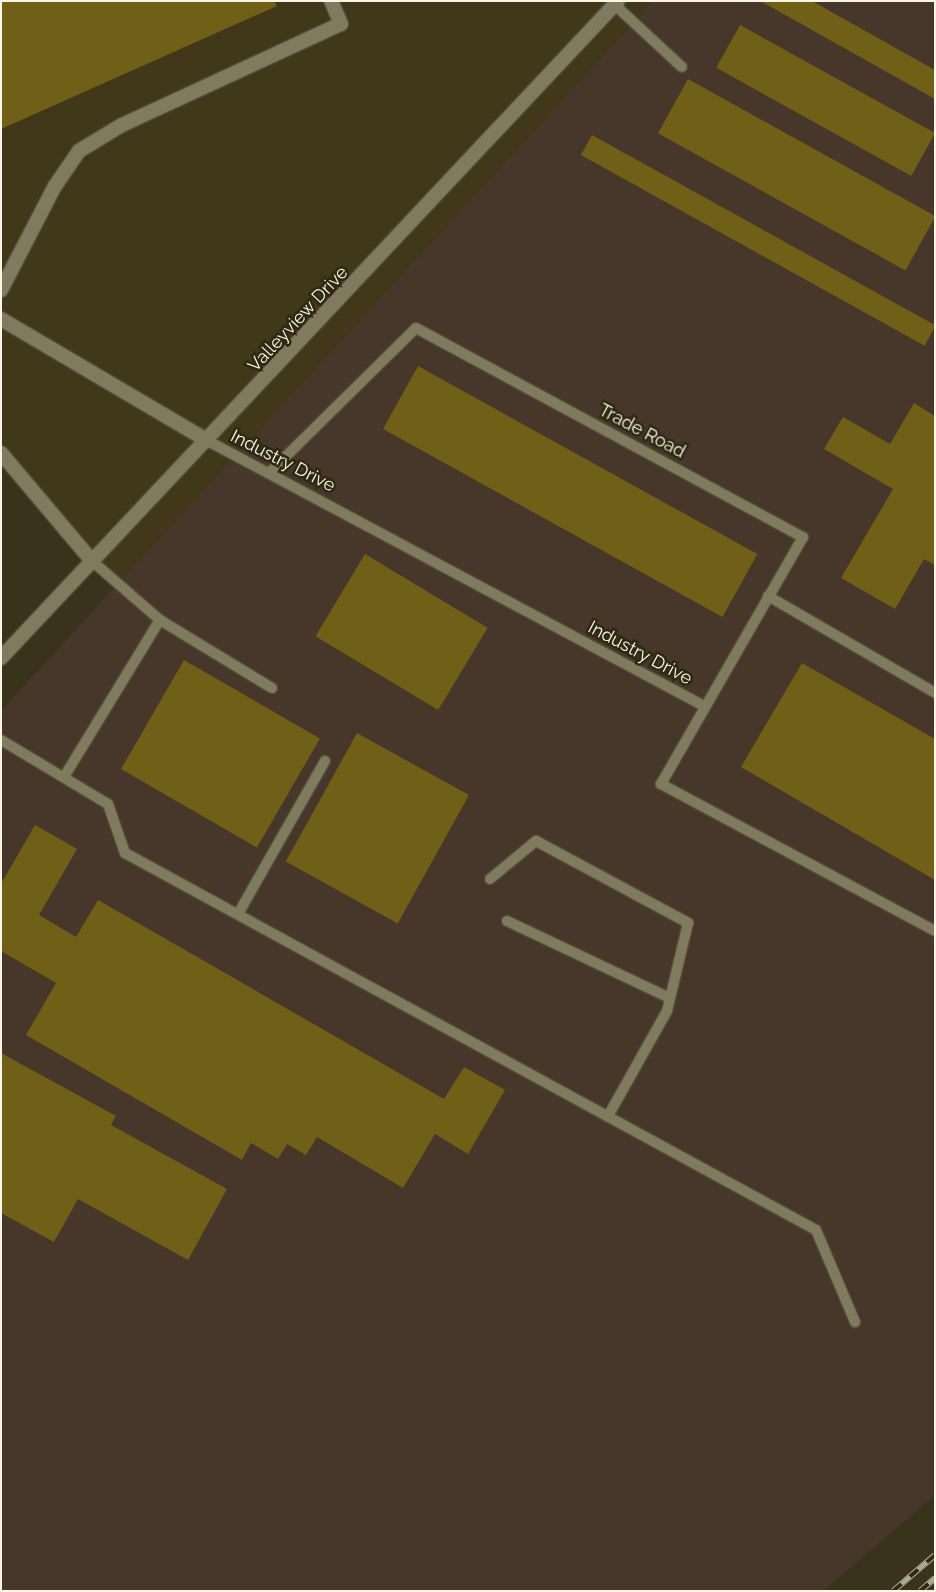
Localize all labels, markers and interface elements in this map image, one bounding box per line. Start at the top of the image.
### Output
street label: Valleyview Drive [243,262,353,376]
street label: Trade Road [595,399,689,463]
street label: Industry Drive [227,425,339,497]
street label: Industry Drive [584,616,696,690]

